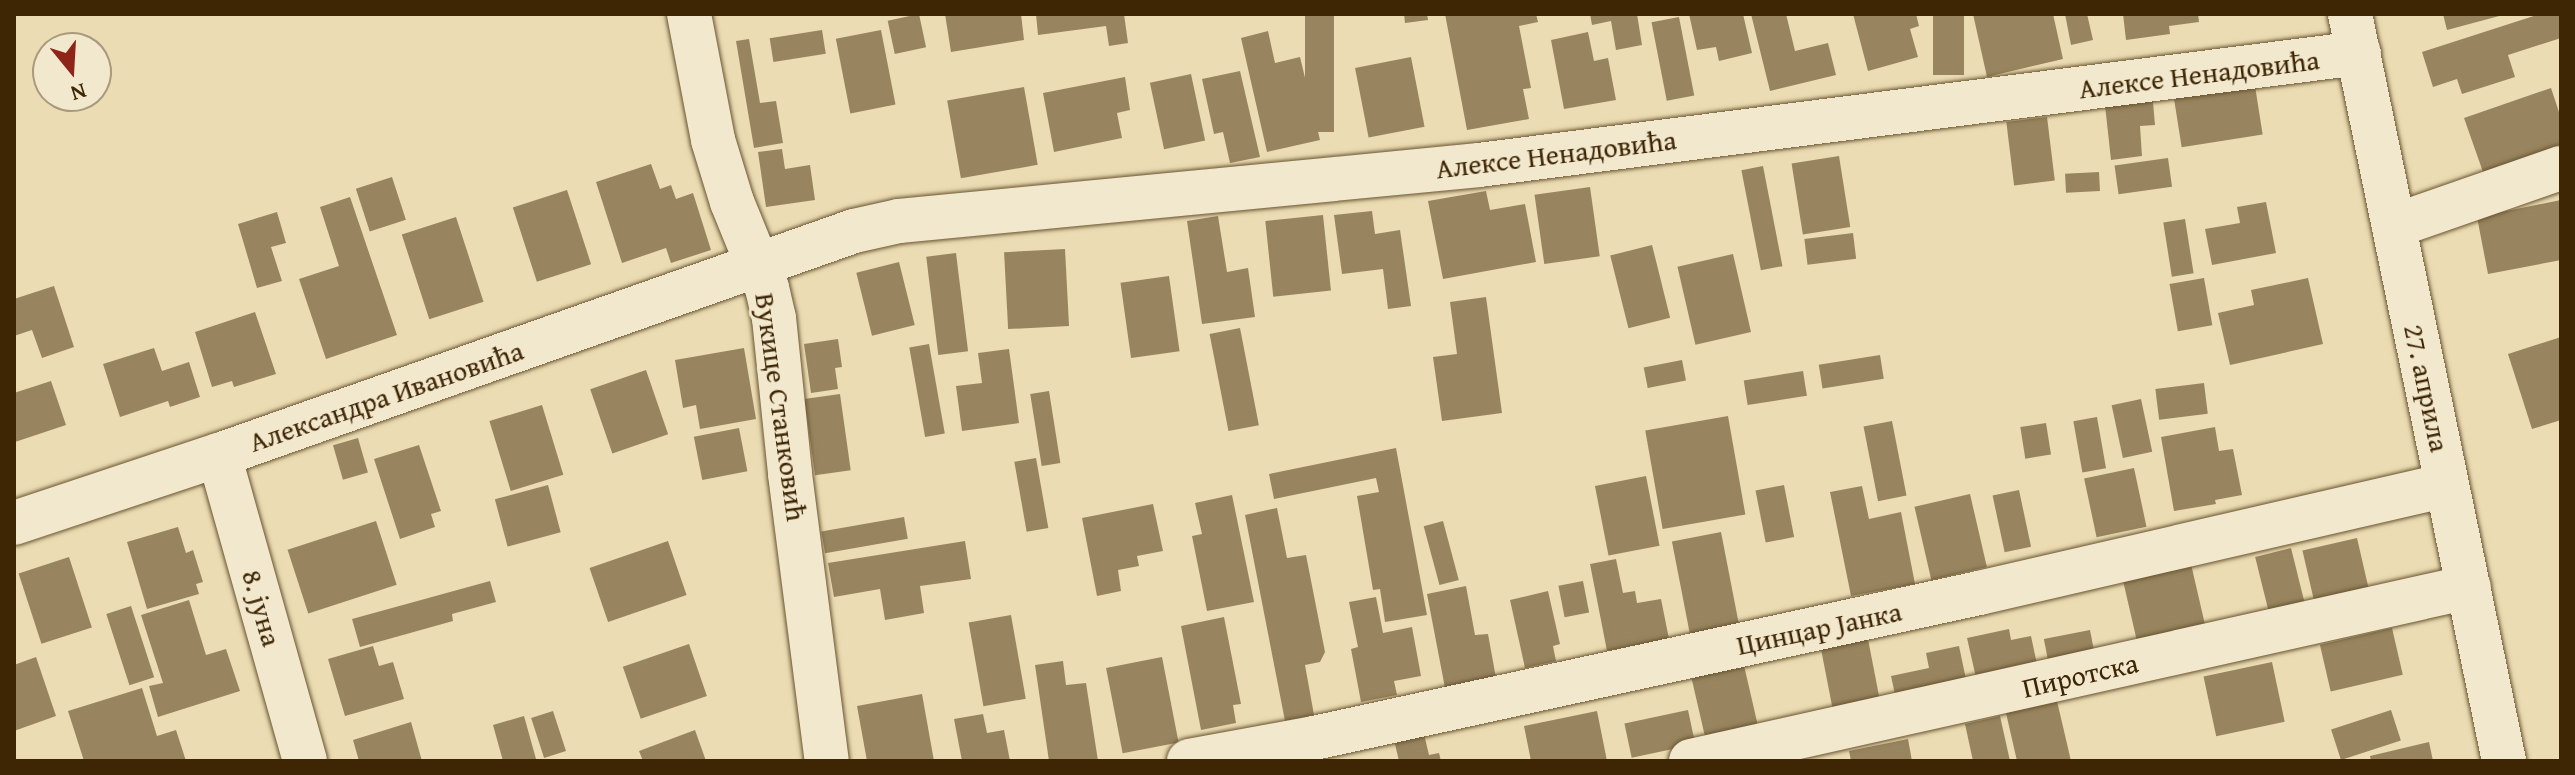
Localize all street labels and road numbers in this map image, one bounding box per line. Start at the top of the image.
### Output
street label: Алексе Ненадовића [2077,43,2321,105]
street label: Алексе Ненадовића [1434,123,1678,185]
street label: Вукице Станковић [748,291,814,523]
street label: 27. априла [2397,321,2457,455]
street label: Александра Ивановића [244,333,528,459]
street label: 8. јуна [235,566,289,650]
street label: Цинцар Јанка [1733,594,1905,662]
street label: Пиротска [2019,645,2141,705]

